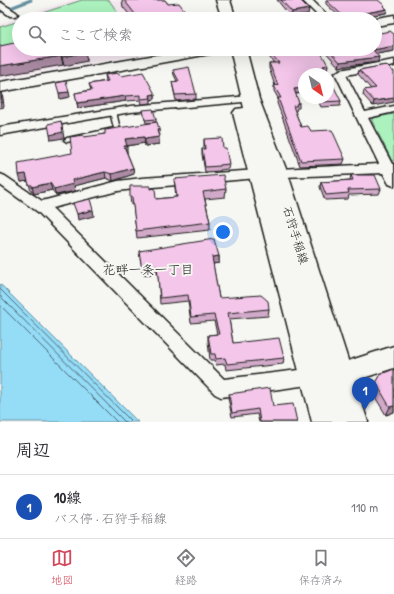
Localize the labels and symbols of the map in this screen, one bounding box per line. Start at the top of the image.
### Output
north arrow [298,68,334,104]
street label: 石狩手稲線 [279,204,313,266]
your location [213,222,233,242]
district label: 花畔一条一丁目 [102,260,194,278]
pin: 1 [352,377,378,410]

